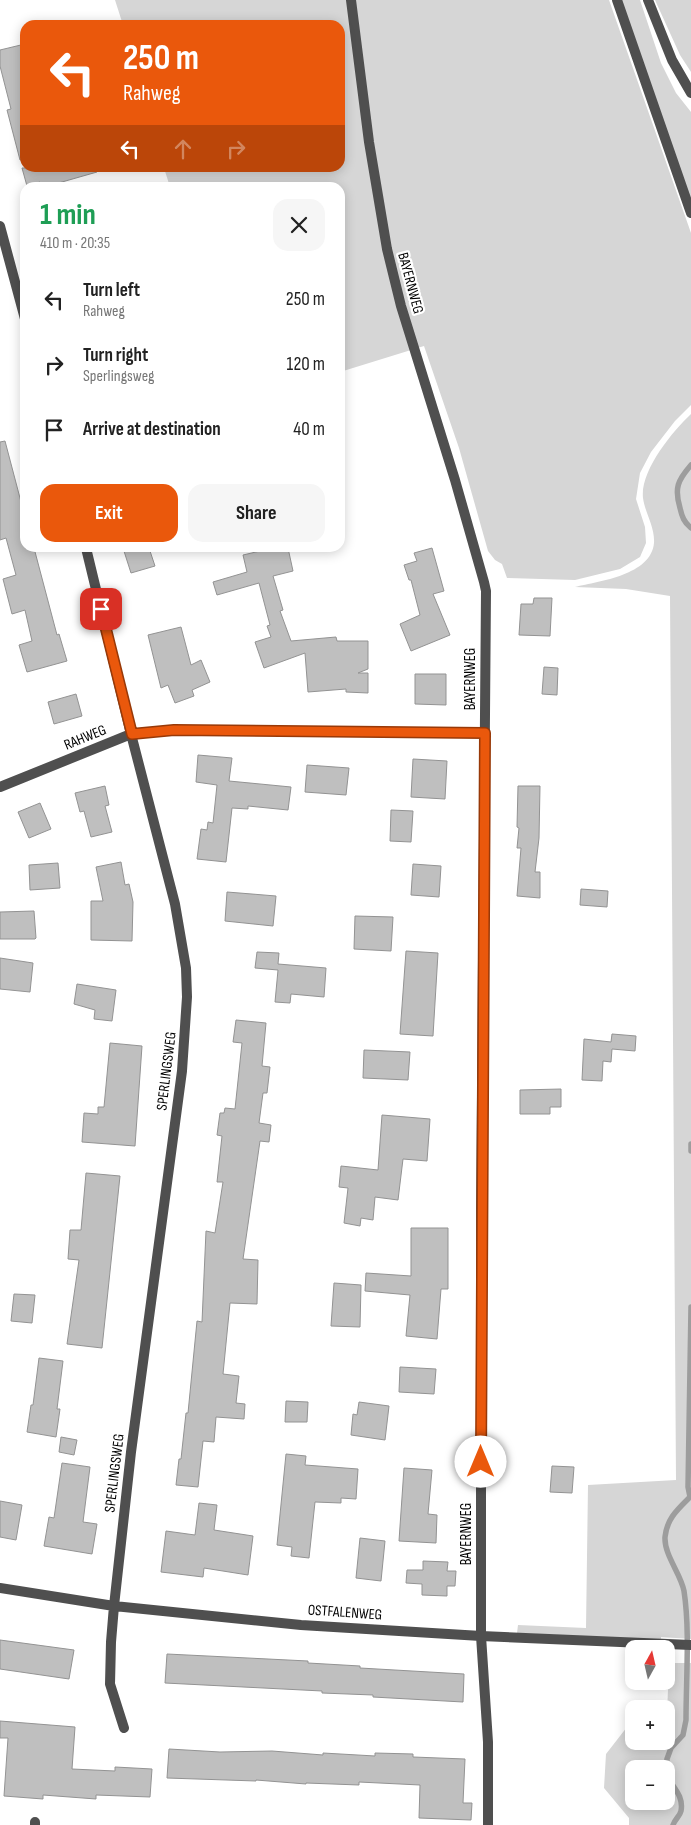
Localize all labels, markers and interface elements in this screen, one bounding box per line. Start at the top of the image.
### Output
text: 250 m [123,37,199,80]
icon: left [40,40,105,105]
text: Rahweg [123,80,181,107]
icon: left [116,135,144,163]
icon: ahead [169,135,197,163]
icon: right [222,135,250,163]
text: 1 min [40,197,96,233]
button: close [273,199,325,251]
text: 410 m · 20:35 [40,234,110,253]
street label: BAYERNWEG [393,250,428,316]
text: Turn left [83,279,140,302]
icon: left [40,286,68,314]
text: 250 m [286,288,325,311]
text: Rahweg [83,302,125,321]
text: Turn right [83,344,148,367]
icon: right [40,351,68,379]
text: 120 m [287,353,325,376]
text: Sperlingsweg [83,367,155,386]
icon: arrive [40,416,68,444]
text: Arrive at destination [83,418,221,441]
text: 40 m [293,418,325,441]
button: Exit [40,484,178,542]
button: Share [188,484,325,542]
pin [80,588,122,630]
icon: arrive [87,595,115,623]
street label: BAYERNWEG [461,648,480,710]
street label: RAHWEG [61,720,109,755]
street label: SPERLINGSWEG [152,1031,181,1112]
street label: SPERLINGSWEG [100,1433,129,1514]
position arrow [454,1435,506,1487]
street label: BAYERNWEG [457,1503,476,1565]
street label: OSTFALENWEG [307,1600,383,1625]
north arrow [625,1640,675,1690]
map controls [625,1640,675,1810]
button: + [625,1700,675,1750]
button: − [625,1760,675,1810]

